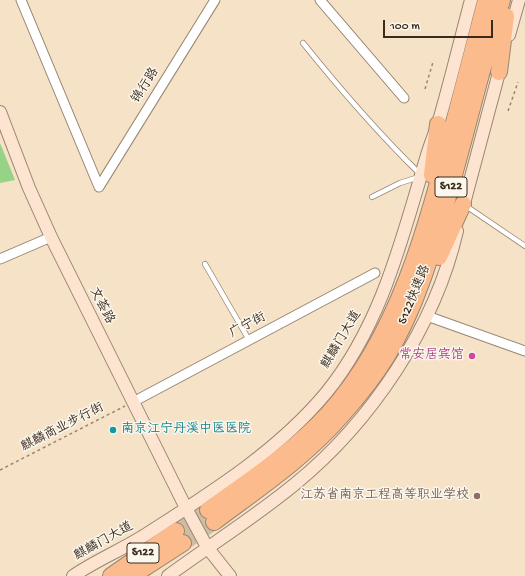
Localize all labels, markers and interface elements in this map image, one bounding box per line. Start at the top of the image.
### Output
scale bar [385,12,495,38]
text: 100 m [390,20,420,34]
street label: 锦行路 [129,65,163,107]
road number: S122 [435,177,467,197]
street label: S122快速路 [396,263,434,327]
street label: 文荟路 [85,285,117,327]
street label: 麒麟门大道 [319,308,365,372]
street label: 广宁街 [227,310,269,342]
place label: 常安居宾馆 [399,348,464,364]
marker: 常安居宾馆 [467,351,477,361]
street label: 麒麟商业步行街 [19,400,107,456]
place label: 南京江宁丹溪中医医院 [121,422,251,438]
marker: 南京江宁丹溪中医医院 [108,425,118,435]
place label: 江苏省南京工程高等职业学校 [300,488,469,504]
marker: 江苏省南京工程高等职业学校 [472,491,482,501]
street label: 麒麟门大道 [72,519,136,565]
road number: S122 [127,543,159,563]

